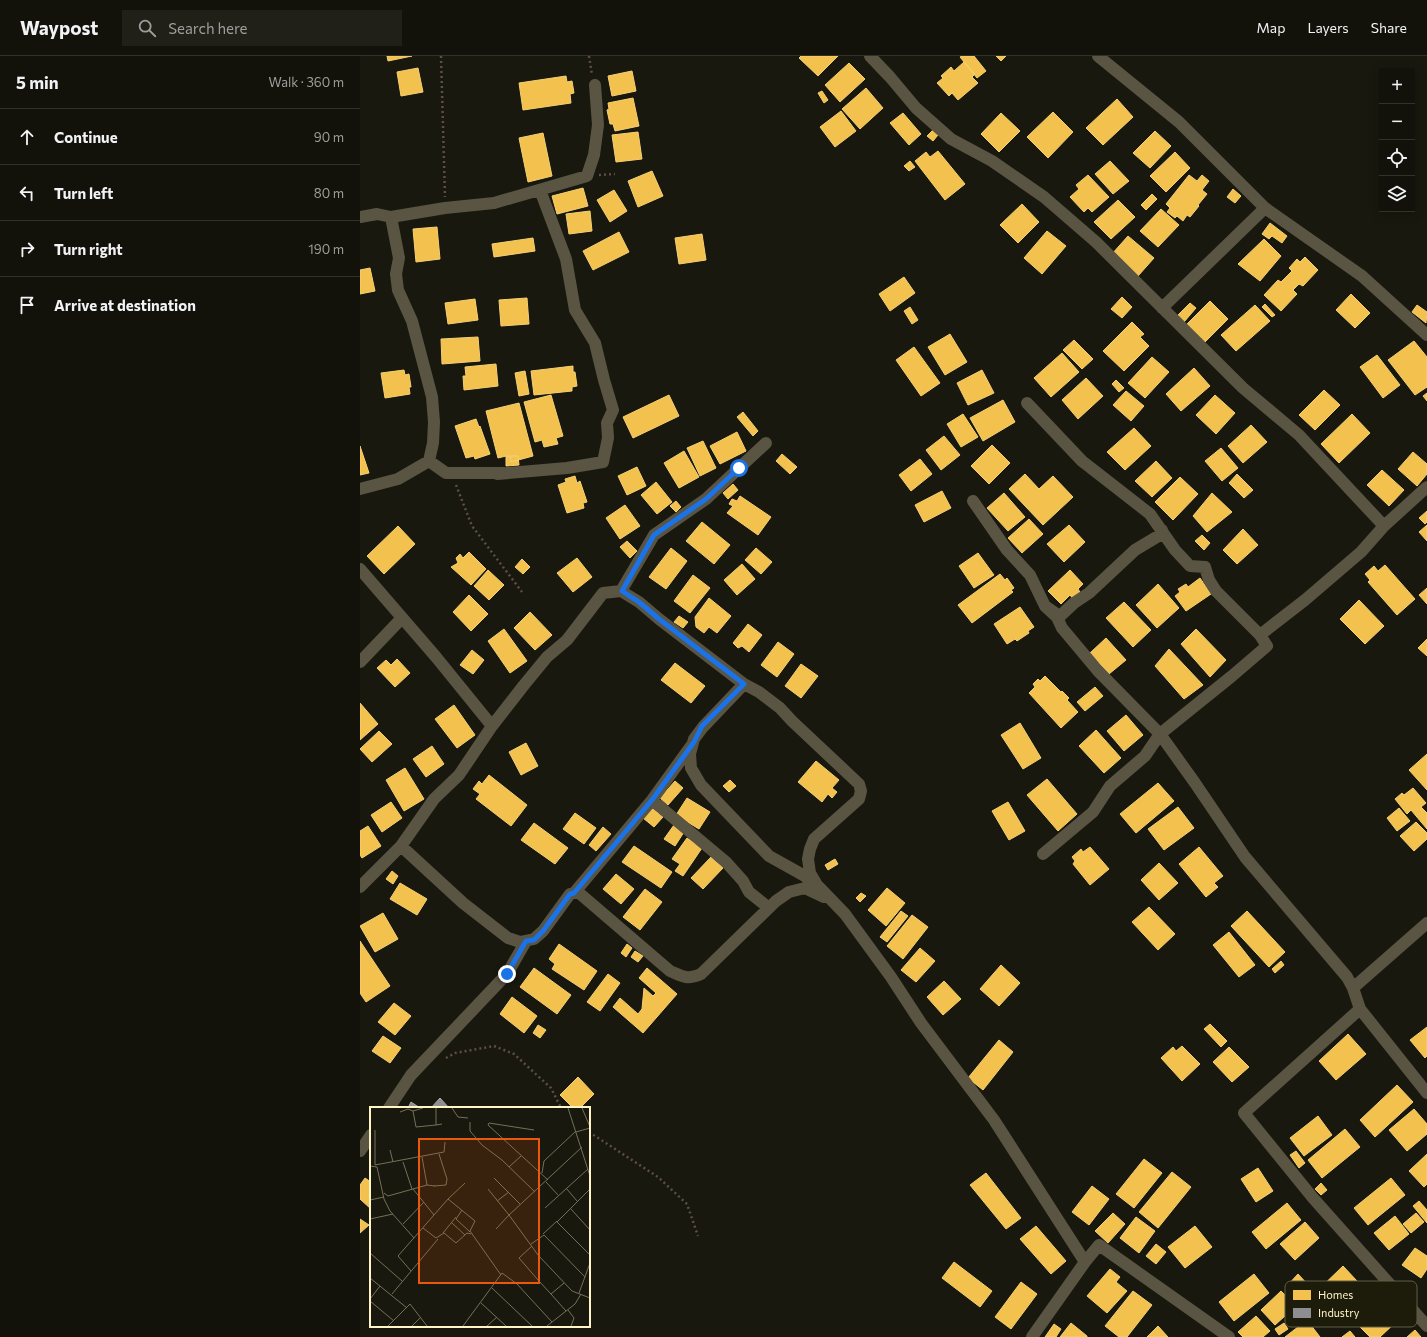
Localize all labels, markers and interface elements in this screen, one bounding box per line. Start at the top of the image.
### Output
search box [122,10,402,46]
text: Waypost [20,16,98,39]
icon: search [136,17,158,39]
text: Search here [168,19,248,37]
text: Map [1257,19,1285,36]
text: Layers [1307,19,1349,36]
text: Share [1371,19,1407,36]
map controls [1379,68,1415,212]
button: + [1379,68,1415,104]
text: 5 min [16,72,59,93]
text: Walk · 360 m [269,74,344,90]
button: − [1379,104,1415,140]
icon: ahead [16,126,38,148]
text: Continue [54,128,118,146]
text: 90 m [314,129,344,145]
button: locate [1379,140,1415,176]
button: layers [1379,176,1415,212]
icon: left [16,182,38,204]
text: Turn left [54,184,113,202]
text: 80 m [314,185,344,201]
icon: right [16,238,38,260]
text: Turn right [54,240,123,258]
text: 190 m [308,241,344,257]
icon: arrive [16,294,38,316]
text: Arrive at destination [54,296,196,314]
route start [730,459,748,477]
route end [498,965,516,983]
inset map [370,1107,590,1327]
legend [1285,1281,1417,1327]
text: Homes [1318,1288,1353,1301]
text: Industry [1318,1306,1360,1319]

